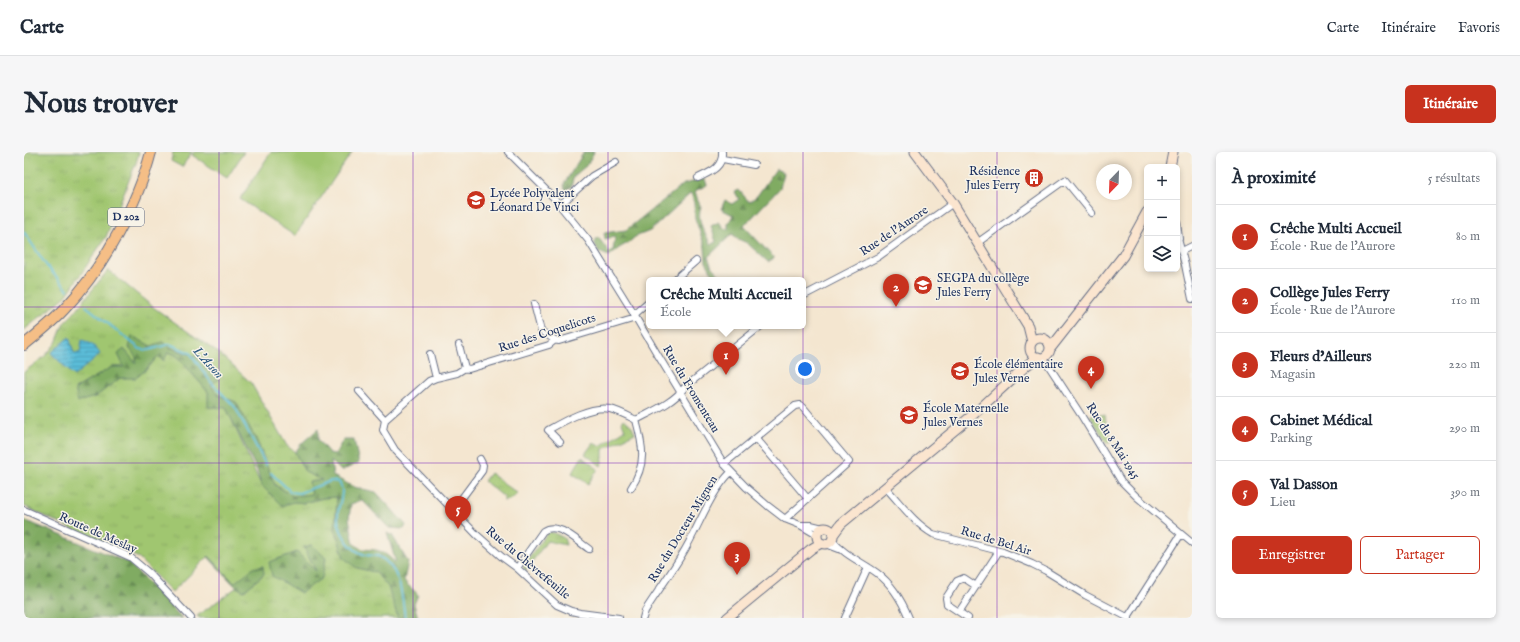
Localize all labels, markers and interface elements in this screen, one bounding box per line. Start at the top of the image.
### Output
text: Carte [20,16,64,40]
text: Carte [1327,19,1359,37]
text: Itinéraire [1381,19,1436,37]
text: Favoris [1458,19,1500,37]
button: Itinéraire [1405,85,1496,123]
text: Nous trouver [24,87,178,122]
place label: Résidence Jules Ferry [964,164,1020,194]
north arrow [1096,164,1132,200]
map controls [1144,164,1180,272]
button: + [1144,164,1180,200]
building icon: Résidence Jules Ferry [1023,167,1045,189]
text: À proximité [1232,168,1316,189]
text: 5 résultats [1428,170,1480,187]
place label: Lycée Polyvalent Léonard De Vinci [490,186,579,215]
school or university icon: Lycée Polyvalent Léonard De Vinci [465,189,487,211]
button: − [1144,200,1180,236]
street label: Rue de l'Aurore [857,202,931,259]
road number: D 202 [108,208,144,226]
text: Crêche Multi Accueil [1270,219,1402,238]
text: 1 [1243,228,1247,245]
text: 80 m [1456,228,1480,245]
button: layers [1144,236,1180,272]
text: École · Rue de l'Aurore [1270,238,1395,255]
place label: SEGPA du collège Jules Ferry [935,271,1030,301]
pin: 2 [883,274,909,307]
school or university icon: SEGPA du collège Jules Ferry [912,274,934,296]
popup [646,277,806,329]
text: Collège Jules Ferry [1270,283,1390,302]
text: Crêche Multi Accueil [660,285,792,304]
text: 2 [1242,292,1248,309]
text: 110 m [1451,292,1480,309]
text: École · Rue de l'Aurore [1270,302,1395,319]
text: École [660,304,691,321]
street label: Rue des Coquelicots [497,310,598,357]
pin: 1 [713,342,739,375]
water label: L'Asson [188,343,227,383]
street label: Rue du Fromenteau [659,343,723,435]
text: Fleurs d'Ailleurs [1270,347,1372,366]
place label: École élémentaire Jules Verne [972,356,1064,387]
pin: 4 [1078,356,1104,389]
text: 3 [1243,356,1247,373]
text: 220 m [1449,356,1480,373]
your location [795,359,815,379]
school or university icon: École élémentaire Jules Verne [949,360,971,382]
text: Magasin [1270,366,1316,383]
place label: École Maternelle Jules Vernes [921,400,1009,431]
street label: Rue du 8 Mai 1945 [1083,400,1144,483]
school or university icon: École Maternelle Jules Vernes [898,404,920,426]
text: Cabinet Médical [1270,411,1372,430]
text: 4 [1242,420,1248,437]
text: 290 m [1449,420,1480,437]
text: Parking [1270,430,1312,447]
street label: Rue du Docteur Mignen [645,472,721,585]
text: Val Dasson [1270,475,1338,494]
text: 5 [1243,484,1247,501]
text: 390 m [1450,484,1480,501]
text: Lieu [1270,494,1295,511]
pin: 5 [445,496,471,529]
street label: Route de Meslay [57,509,139,557]
street label: Rue du Chèvrefeuille [483,523,574,603]
street label: Rue de Bel Air [959,523,1034,559]
button: Enregistrer [1232,536,1352,574]
button: Partager [1360,536,1480,574]
pin: 3 [724,542,750,575]

